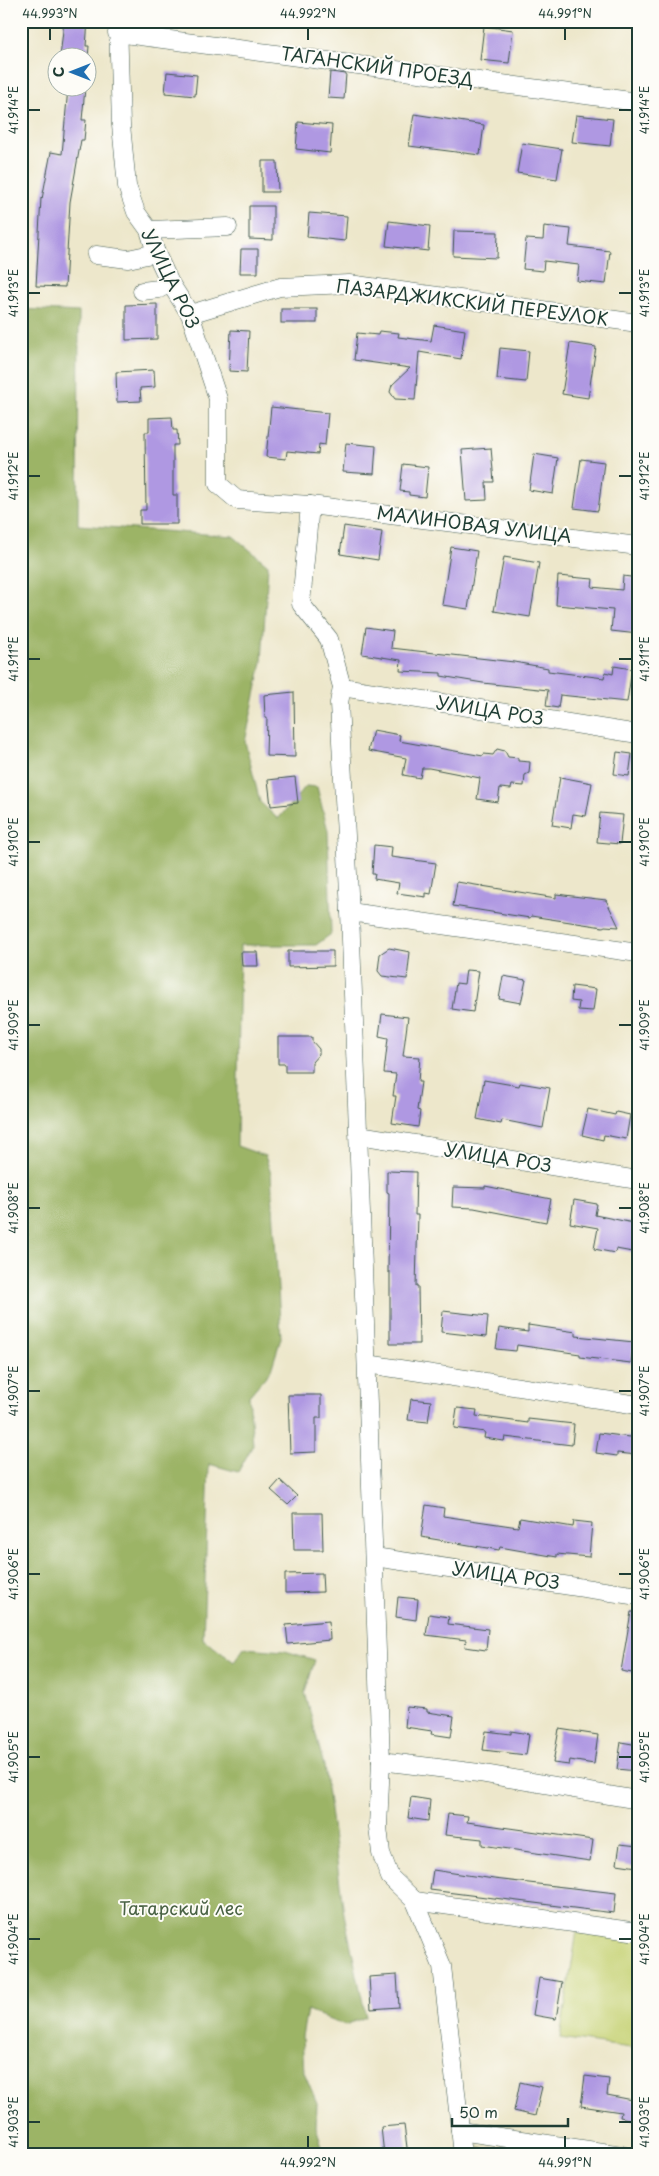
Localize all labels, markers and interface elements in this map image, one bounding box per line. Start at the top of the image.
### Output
text: 44.993°N [22,4,78,22]
text: 44.992°N [280,4,336,22]
text: 44.991°N [538,4,592,22]
street label: ТАГАНСКИЙ ПРОЕЗД [279,39,475,92]
north arrow [48,48,98,98]
text: С [48,67,69,77]
text: 41.914°E [4,86,22,134]
text: 41.914°E [635,86,653,134]
street label: УЛИЦА РОЗ [135,224,207,333]
text: 41.913°E [4,269,22,317]
text: 41.913°E [635,269,653,317]
street label: ПАЗАРДЖИКСКИЙ ПЕРЕУЛОК [335,271,610,332]
text: 41.912°E [4,451,22,501]
text: 41.912°E [635,451,653,501]
street label: МАЛИНОВАЯ УЛИЦА [375,498,573,549]
text: 41.911°E [4,636,22,682]
text: 41.911°E [635,636,653,682]
street label: УЛИЦА РОЗ [435,688,546,731]
text: 41.910°E [4,817,22,867]
text: 41.910°E [635,817,653,867]
text: 41.909°E [4,999,22,1051]
text: 41.909°E [635,999,653,1051]
street label: УЛИЦА РОЗ [443,1135,554,1178]
text: 41.908°E [4,1182,22,1234]
text: 41.908°E [635,1182,653,1234]
text: 41.907°E [4,1366,22,1416]
text: 41.907°E [635,1366,653,1416]
text: 41.906°E [4,1548,22,1600]
text: 41.906°E [635,1548,653,1600]
street label: УЛИЦА РОЗ [451,1554,562,1595]
text: 41.905°E [4,1731,22,1783]
text: 41.905°E [635,1731,653,1783]
park label: Татарский лес [119,1894,243,1921]
text: 41.904°E [4,1913,22,1965]
text: 41.904°E [635,1913,653,1965]
text: 41.903°E [4,2096,22,2148]
scale bar [452,2096,568,2128]
text: 41.903°E [635,2096,653,2148]
text: 50 m [459,2100,498,2123]
text: 44.992°N [280,2153,336,2171]
text: 44.991°N [538,2153,592,2171]

